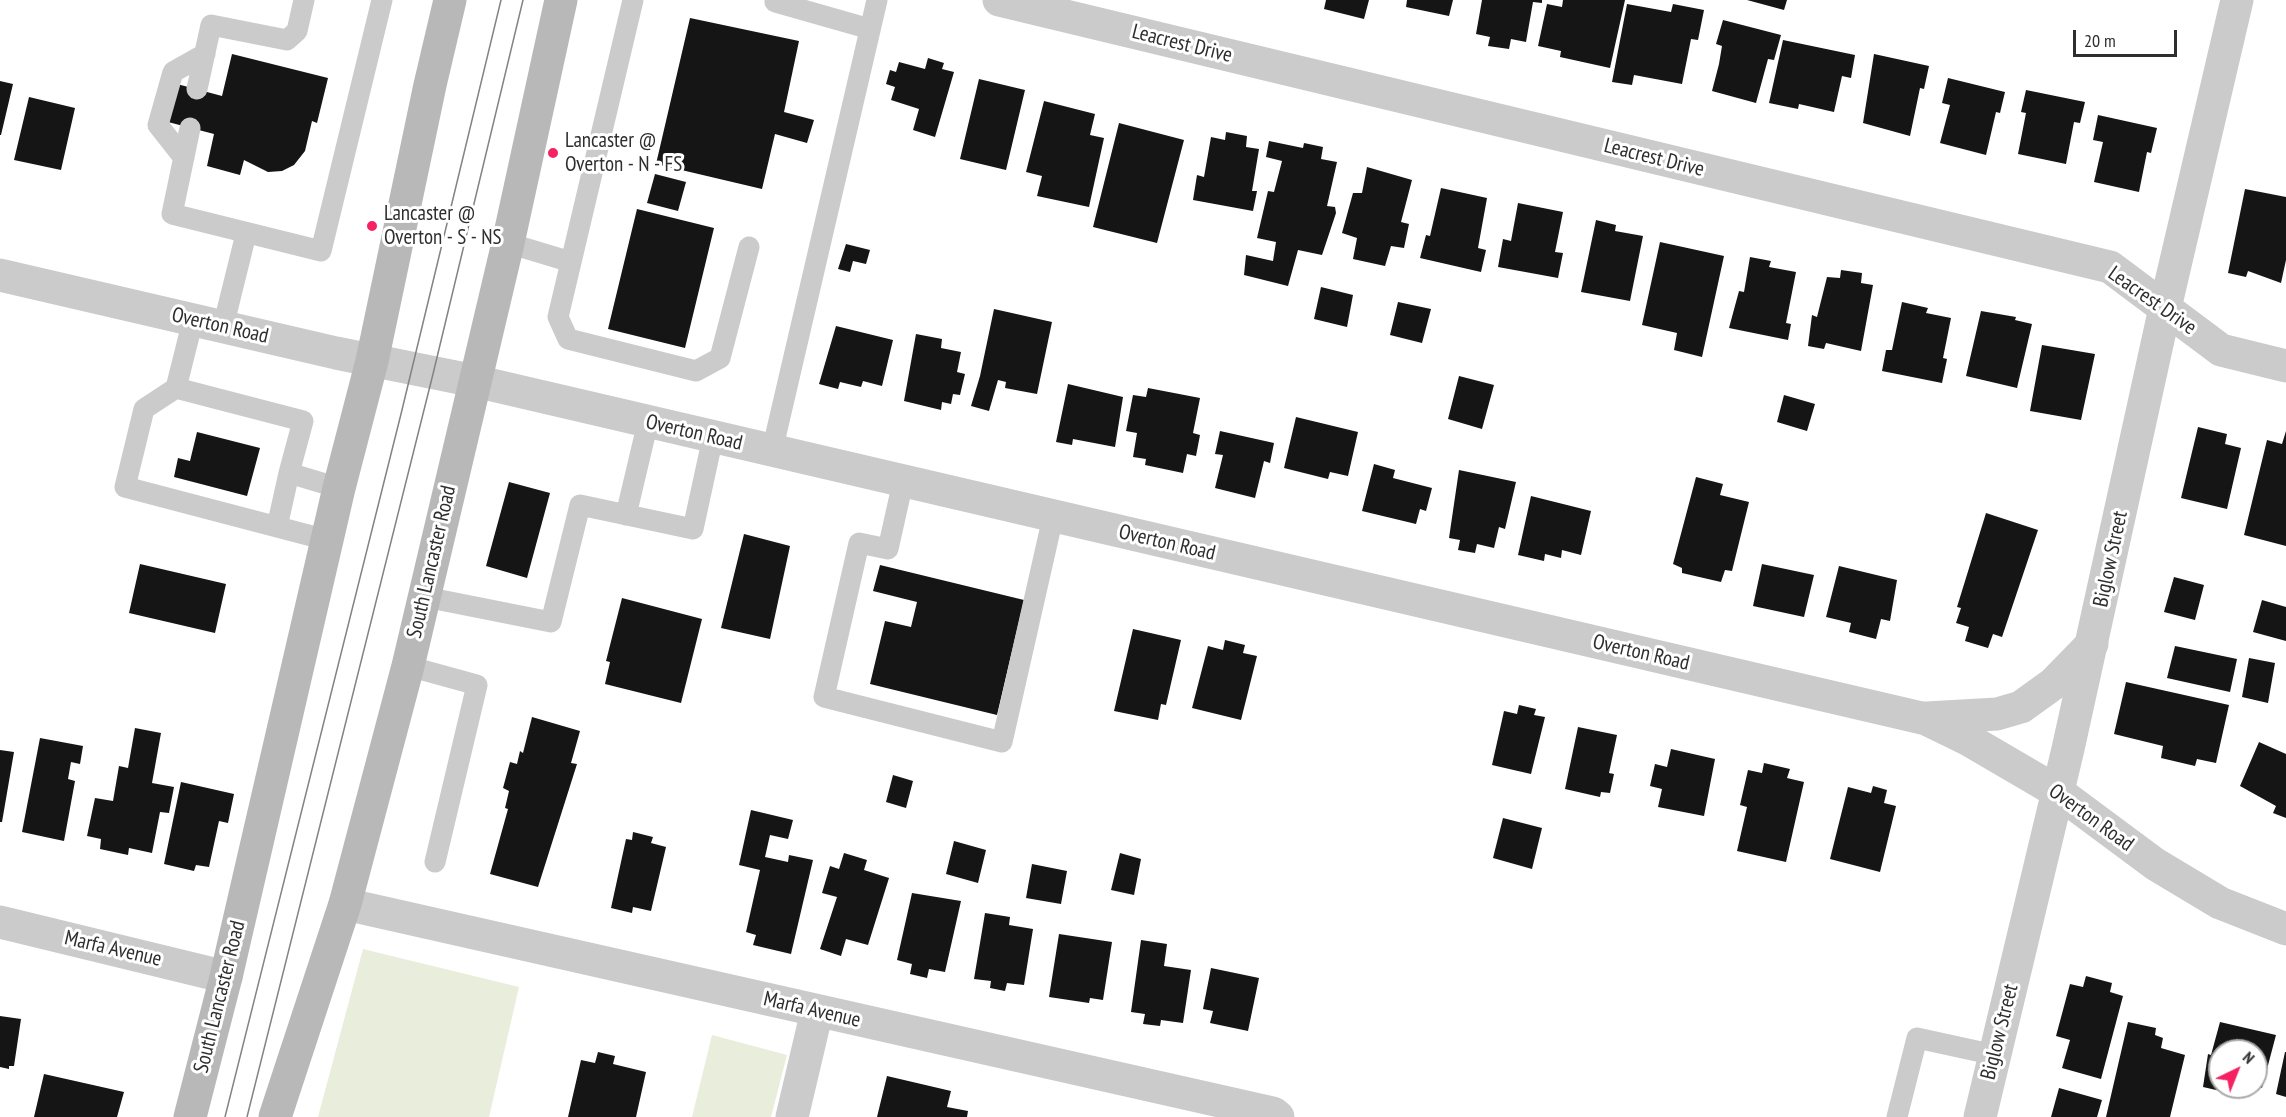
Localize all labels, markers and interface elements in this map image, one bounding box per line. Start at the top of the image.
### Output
scale bar [2076,18,2180,56]
street label: Leacrest Drive [1129,19,1235,69]
text: 20 m [2084,29,2116,52]
place label: Lancaster @ Overton - N - FS [565,128,682,178]
street label: Leacrest Drive [1601,133,1707,183]
marker: Lancaster @ Overton - N - FS [546,146,560,160]
place label: Lancaster @ Overton - S - NS [384,201,502,251]
marker: Lancaster @ Overton - S - NS [365,219,379,233]
street label: Leacrest Drive [2103,261,2201,341]
street label: Overton Road [169,303,271,349]
street label: Overton Road [643,410,745,456]
street label: South Lancaster Road [402,483,462,641]
street label: Biglow Street [2089,509,2133,609]
street label: Overton Road [1116,520,1218,566]
street label: Overton Road [1590,630,1692,676]
street label: Overton Road [2044,779,2138,857]
street label: South Lancaster Road [189,918,251,1076]
street label: Marfa Avenue [62,926,164,972]
street label: Biglow Street [1976,982,2024,1082]
street label: Marfa Avenue [761,987,863,1033]
north arrow [2208,1039,2268,1099]
text: N [2239,1047,2259,1068]

